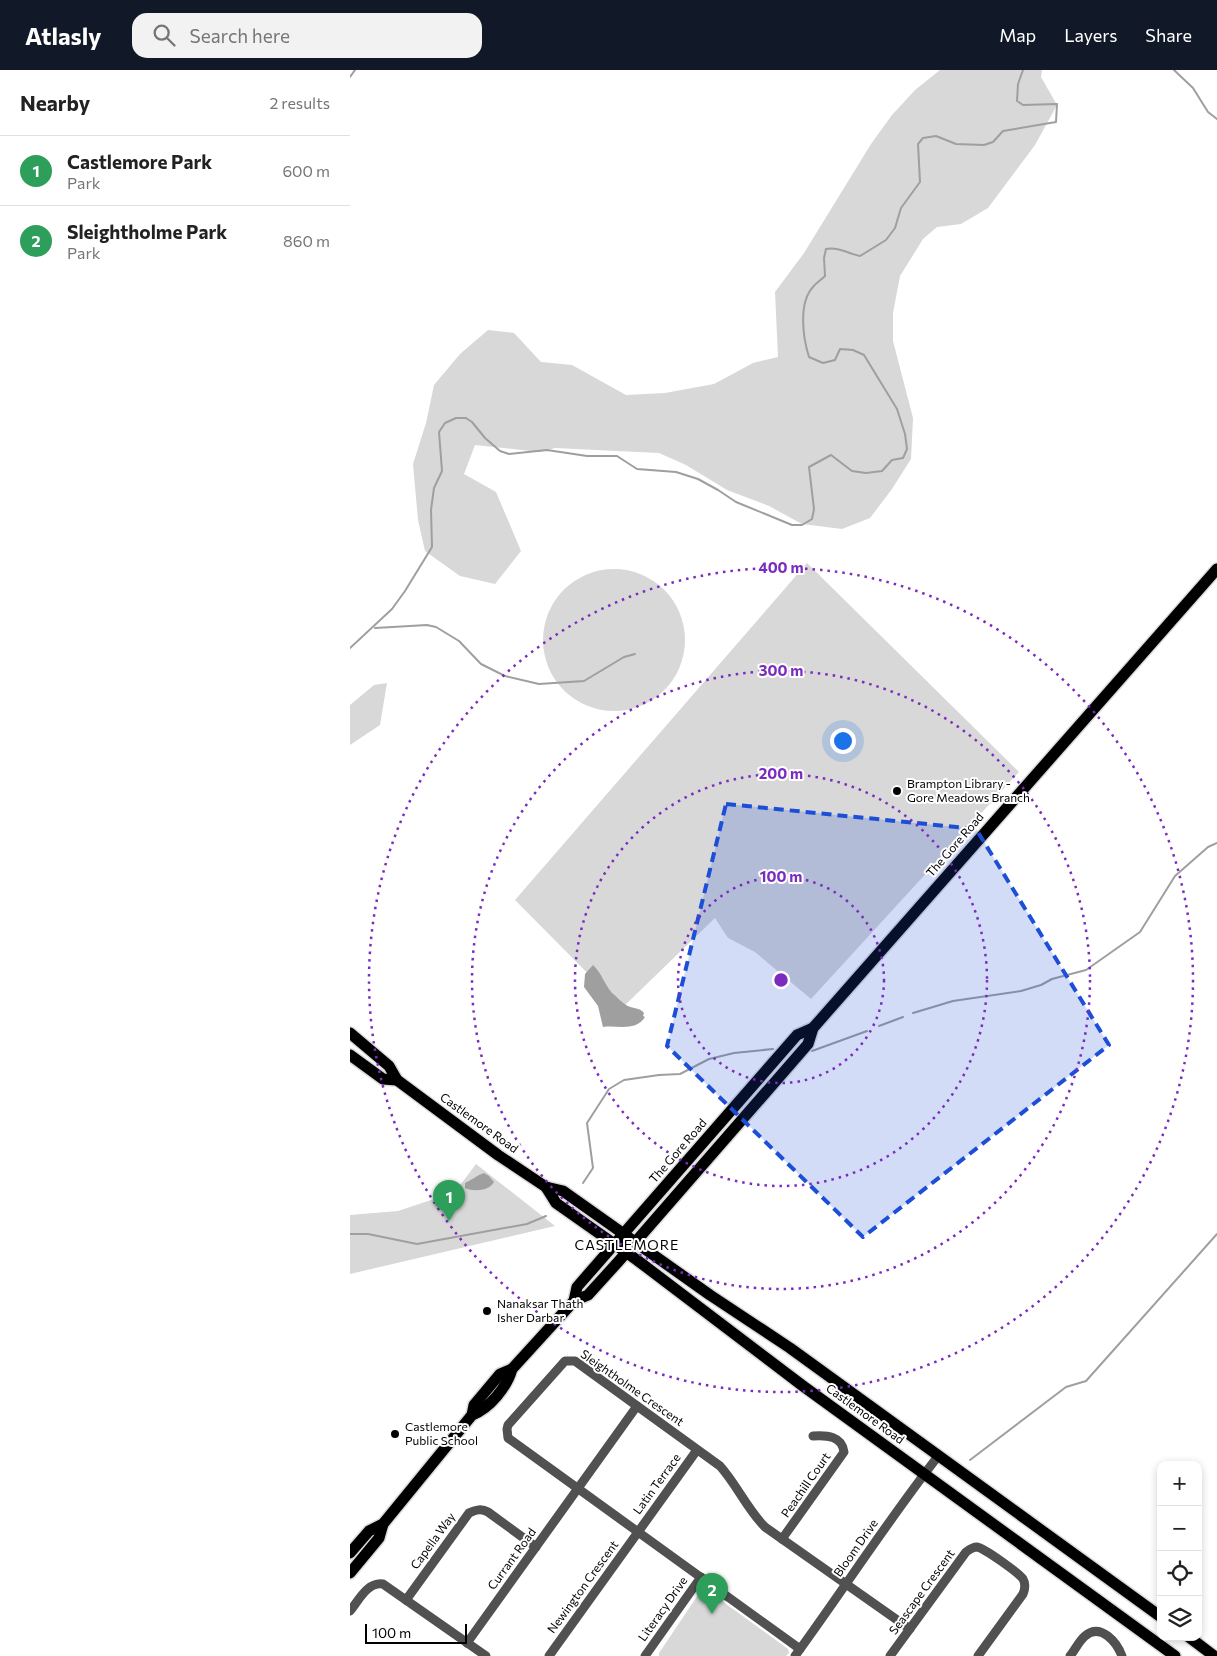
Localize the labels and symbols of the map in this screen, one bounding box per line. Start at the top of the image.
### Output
text: 400 m [758,558,804,576]
text: 300 m [759,661,803,679]
your location [830,728,856,754]
text: 200 m [759,764,803,782]
place label: Brampton Library - Gore Meadows Branch [907,776,1030,804]
marker: Brampton Library - Gore Meadows Branch [891,785,903,797]
street label: The Gore Road [923,809,986,879]
text: 100 m [760,867,802,885]
centre of rings [772,971,790,989]
street label: Castlemore Road [438,1089,521,1155]
street label: The Gore Road [646,1115,709,1185]
pin: 1 [433,1180,465,1221]
district label: CASTLEMORE [575,1236,679,1253]
place label: Nanaksar Thath Isher Darbar [497,1296,583,1324]
marker: Nanaksar Thath Isher Darbar [481,1305,493,1317]
street label: Sleightholme Crescent [578,1346,687,1428]
street label: Castlemore Road [824,1380,907,1446]
place label: Castlemore Public School [405,1419,478,1447]
marker: Castlemore Public School [389,1428,401,1440]
street label: Peachill Court [778,1449,833,1520]
street label: Latin Terrace [630,1450,683,1516]
street label: Capella Way [407,1509,457,1571]
street label: Bloom Drive [830,1516,880,1579]
street label: Currant Road [484,1525,538,1592]
street label: Newington Crescent [544,1537,621,1635]
street label: Seascape Crescent [886,1546,957,1637]
street label: Literacy Drive [635,1573,690,1643]
pin: 2 [696,1573,728,1614]
scale bar [365,1621,468,1644]

